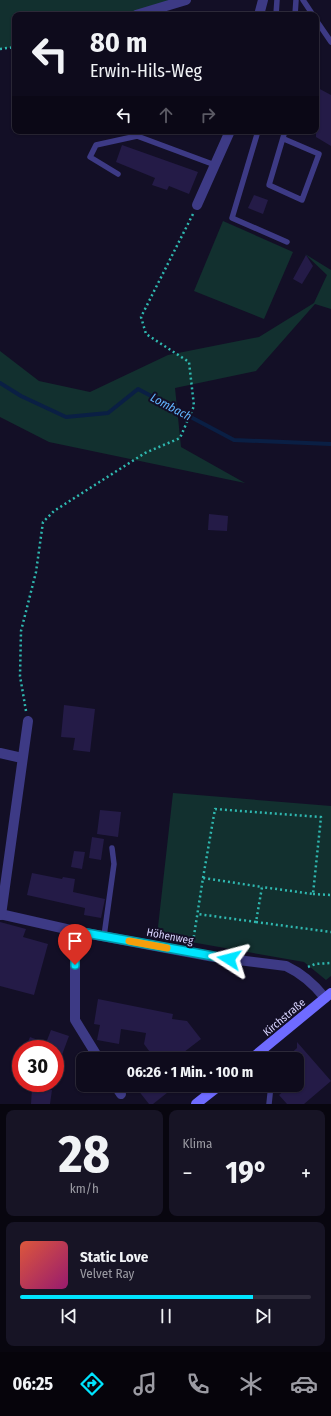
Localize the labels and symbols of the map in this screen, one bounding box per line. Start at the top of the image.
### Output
water label: Lombach [148,390,194,424]
pin [58,924,92,965]
street label: Höhenweg [145,926,195,948]
position arrow [208,938,250,980]
street label: Kirchstraße [261,996,308,1039]
speed limit sign: 30 [12,1040,64,1092]

